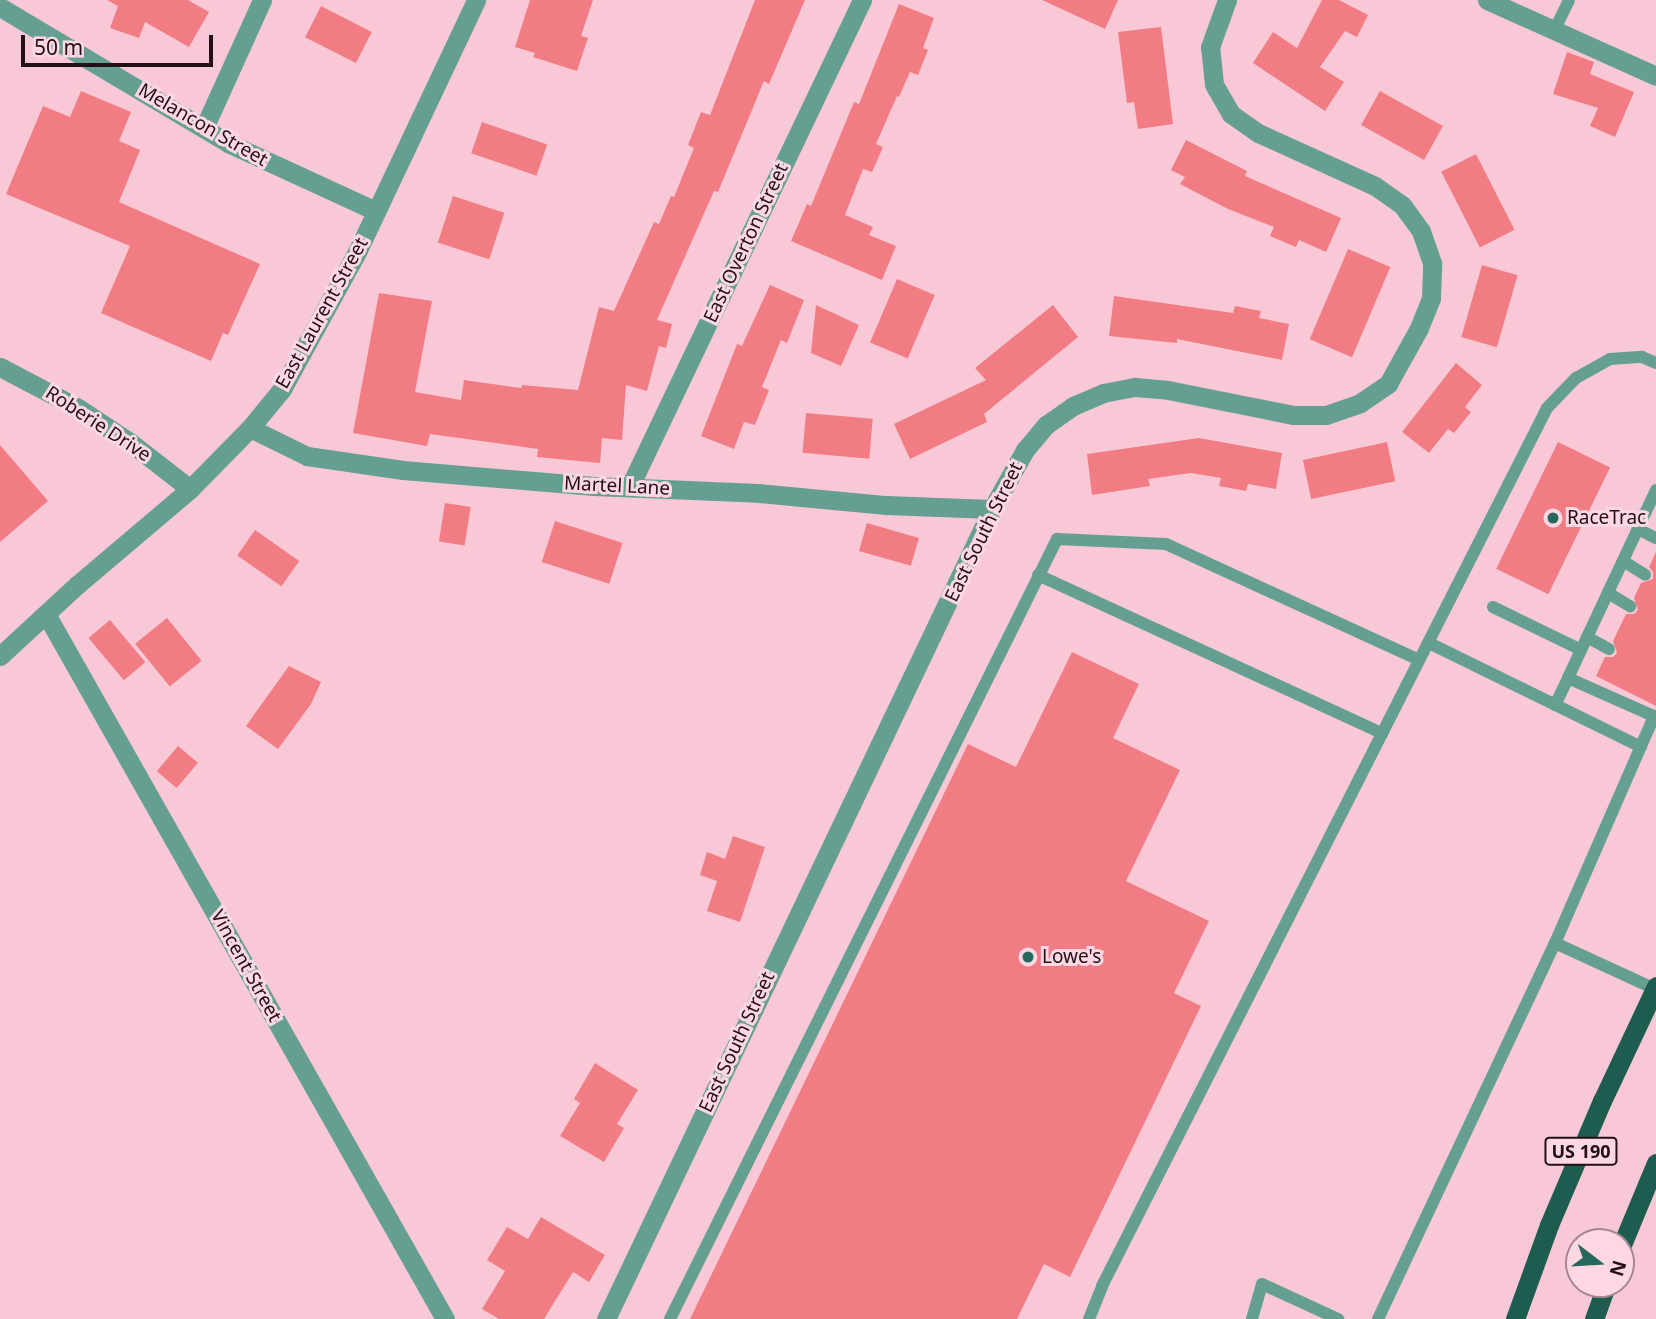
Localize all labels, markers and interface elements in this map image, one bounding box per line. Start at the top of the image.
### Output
scale bar [24,21,217,65]
text: 50 m [34,33,83,61]
street label: Melancon Street [134,79,272,171]
street label: East Overton Street [699,160,793,326]
street label: East Laurent Street [271,233,373,393]
street label: Roberie Drive [41,381,155,467]
street label: East South Street [940,459,1028,605]
street label: Martel Lane [563,472,671,500]
place label: RaceTrac [1567,507,1646,529]
marker: RaceTrac [1545,510,1561,526]
street label: Vincent Street [206,906,286,1026]
place label: Lowe's [1042,946,1101,968]
marker: Lowe's [1020,949,1036,965]
street label: East South Street [694,968,780,1116]
road number: US 190 [1544,1136,1618,1166]
north arrow [1565,1228,1635,1298]
text: N [1603,1257,1633,1280]

